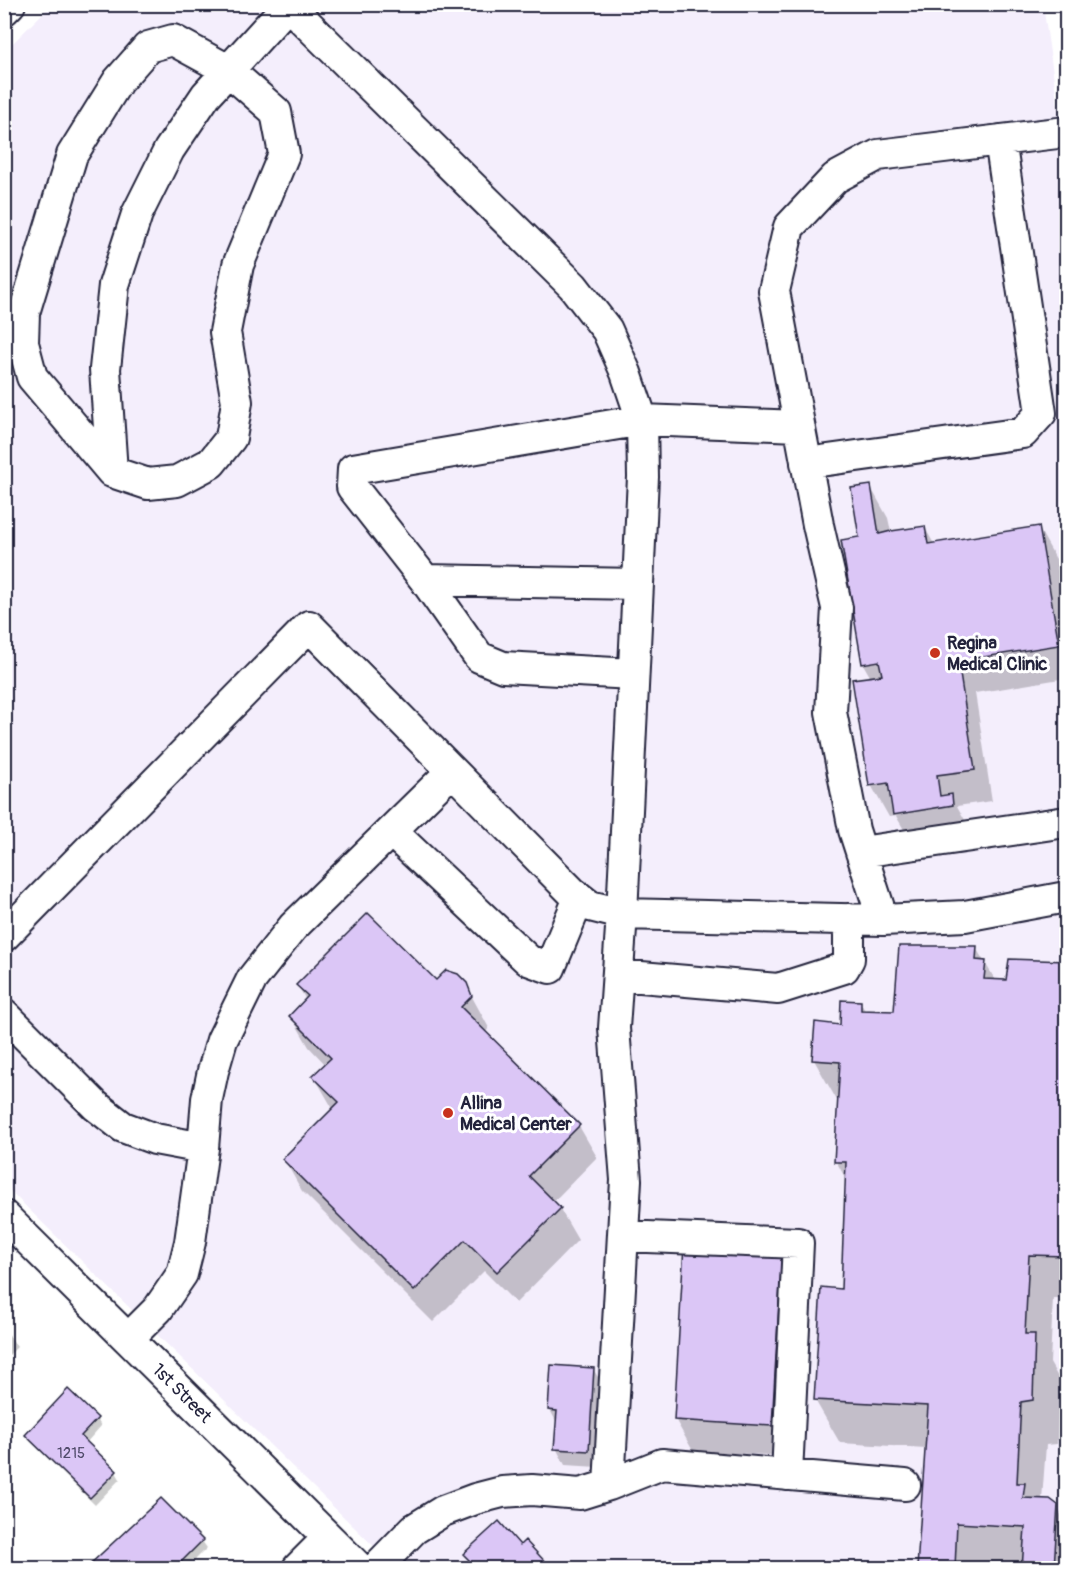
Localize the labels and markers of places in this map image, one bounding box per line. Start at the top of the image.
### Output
place label: Regina Medical Clinic [947,632,1048,676]
marker: Regina Medical Clinic [928,646,942,660]
place label: Allina Medical Center [460,1092,572,1136]
marker: Allina Medical Center [441,1106,455,1120]

